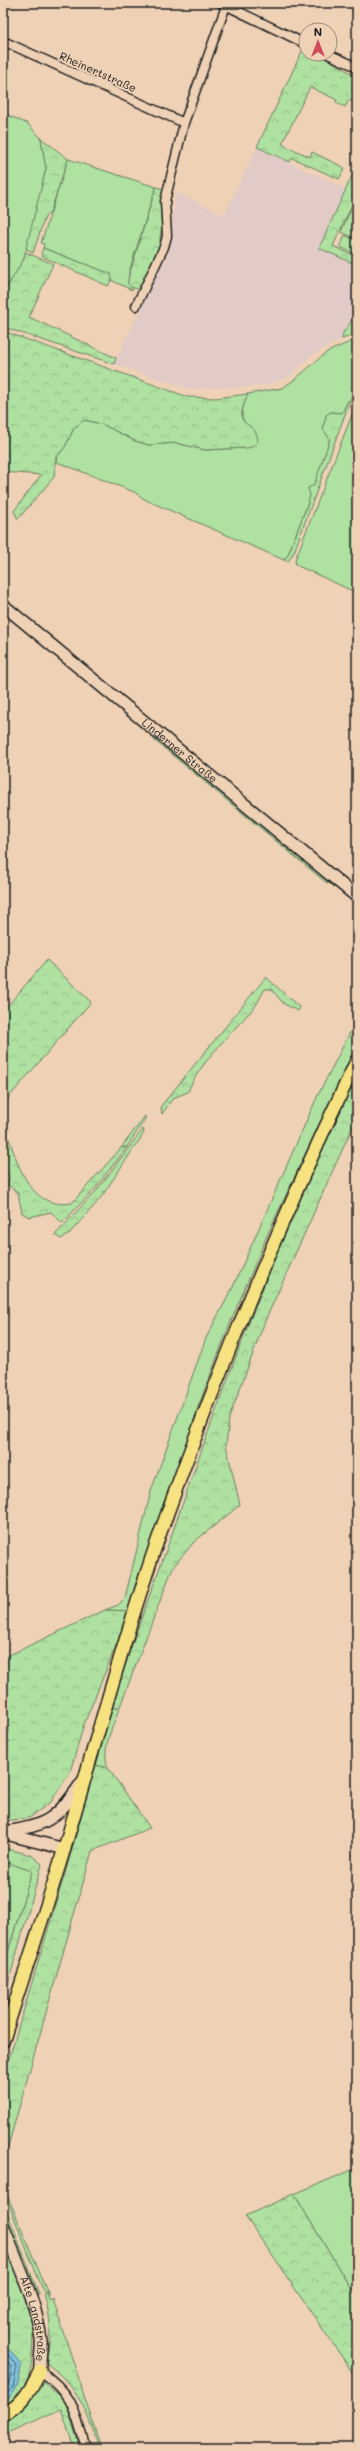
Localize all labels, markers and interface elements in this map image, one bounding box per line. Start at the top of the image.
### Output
north arrow [298,22,338,62]
text: N [314,24,322,39]
street label: Rheinertstraße [57,48,139,95]
street label: Linderner Straße [139,715,221,786]
street label: Alte Landstraße [17,2273,49,2362]

